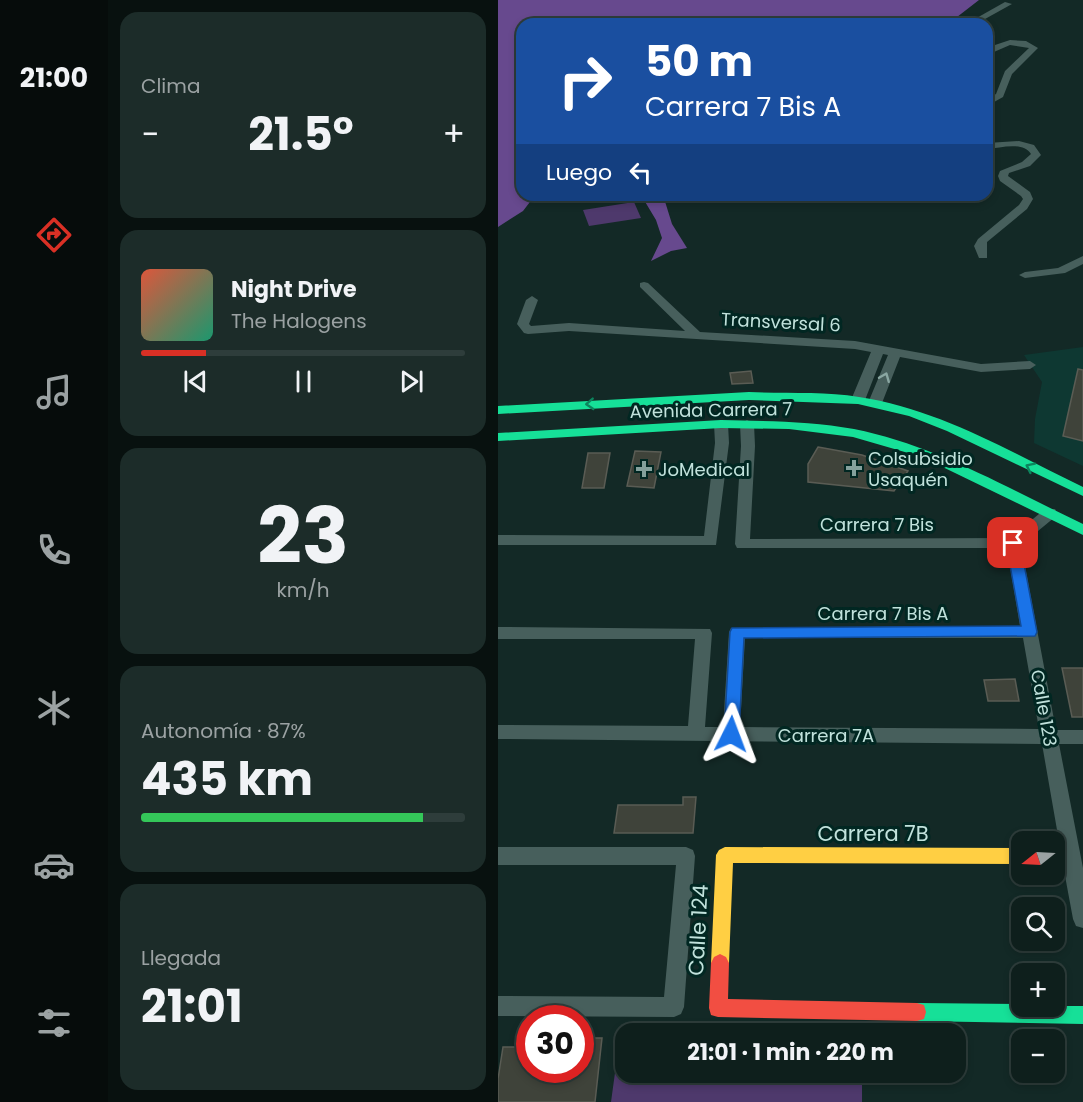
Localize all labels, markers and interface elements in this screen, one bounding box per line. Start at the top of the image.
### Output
text: 50 m [645,32,753,91]
icon: right [546,42,624,120]
text: 21:00 [20,59,88,96]
text: Clima [141,72,200,100]
text: Carrera 7 Bis A [645,88,841,125]
text: 21.5° [248,103,354,166]
text: − [141,111,159,158]
text: + [442,111,465,158]
icon: left [624,156,657,189]
text: Luego [546,157,612,188]
icon: directions [33,214,75,256]
text: Night Drive [231,274,357,305]
street label: Transversal 6 [721,306,841,338]
text: The Halogens [231,307,367,335]
icon: previous [179,365,212,398]
icon: pause [287,365,320,398]
icon: next [395,365,428,398]
icon: music [33,371,75,413]
one-way arrow [878,372,891,383]
street label: Avenida Carrera 7 [629,396,793,424]
one-way arrow [586,398,595,411]
place label: Colsubsidio Usaquén [868,446,973,492]
place label: JoMedical [658,457,750,482]
marker: Colsubsidio Usaquén [845,459,863,477]
marker: JoMedical [635,460,653,478]
one-way arrow [1026,462,1037,474]
text: 23 [257,481,349,590]
street label: Carrera 7 Bis [820,512,934,537]
pin [987,517,1038,568]
icon: arrive [996,526,1029,559]
icon: phone [33,529,75,571]
text: km/h [276,576,330,604]
street label: Carrera 7 Bis A [818,601,948,626]
street label: Calle 123 [1025,668,1063,748]
icon: climate [33,687,75,729]
position arrow [699,702,763,766]
text: Autonomía · 87% [141,717,306,745]
street label: Carrera 7A [778,723,874,748]
text: 435 km [141,748,313,811]
street label: Carrera 7B [817,819,929,848]
north arrow [1011,831,1065,885]
map controls [1011,831,1065,1083]
icon: car [33,844,75,886]
street label: Calle 124 [681,884,715,976]
button: search [1011,897,1065,951]
text: Llegada [141,944,221,972]
button: + [1011,963,1065,1017]
text: 21:01 [141,975,243,1038]
icon: filters [33,1002,75,1044]
speed limit sign: 30 [516,1005,594,1083]
button: − [1011,1029,1065,1083]
text: 21:01 · 1 min · 220 m [687,1037,894,1068]

